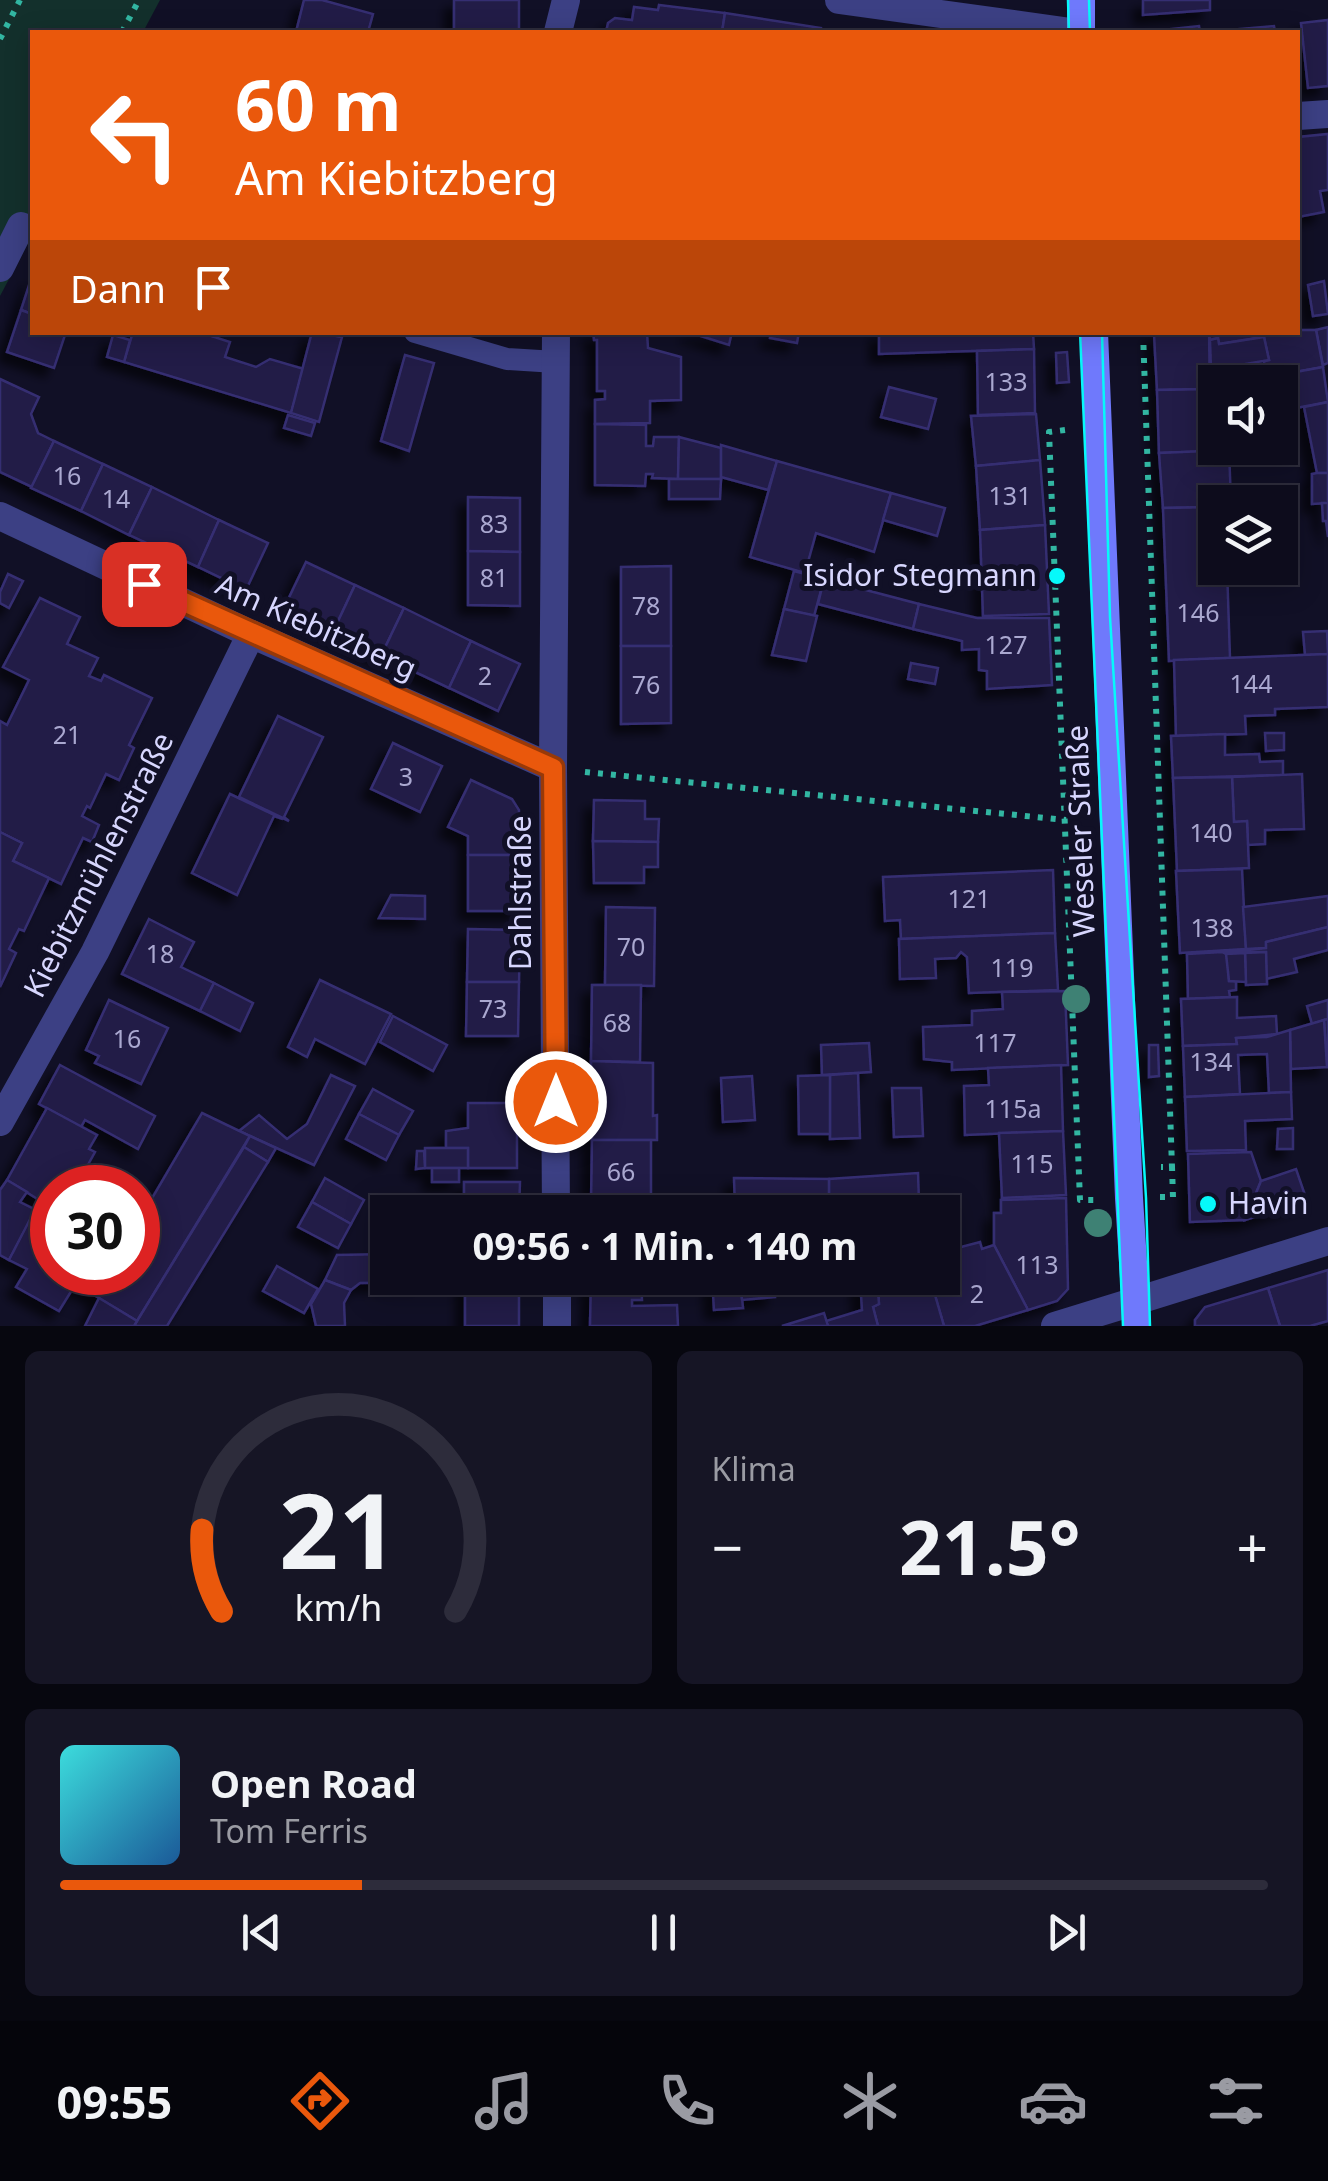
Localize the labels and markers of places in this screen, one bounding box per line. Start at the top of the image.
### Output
pin [102,542,187,627]
place label: Isidor Stegmann [803,554,1037,595]
marker: Isidor Stegmann [1046,565,1068,587]
place label: Havin [1228,1182,1309,1223]
marker: Havin [1197,1193,1219,1215]

